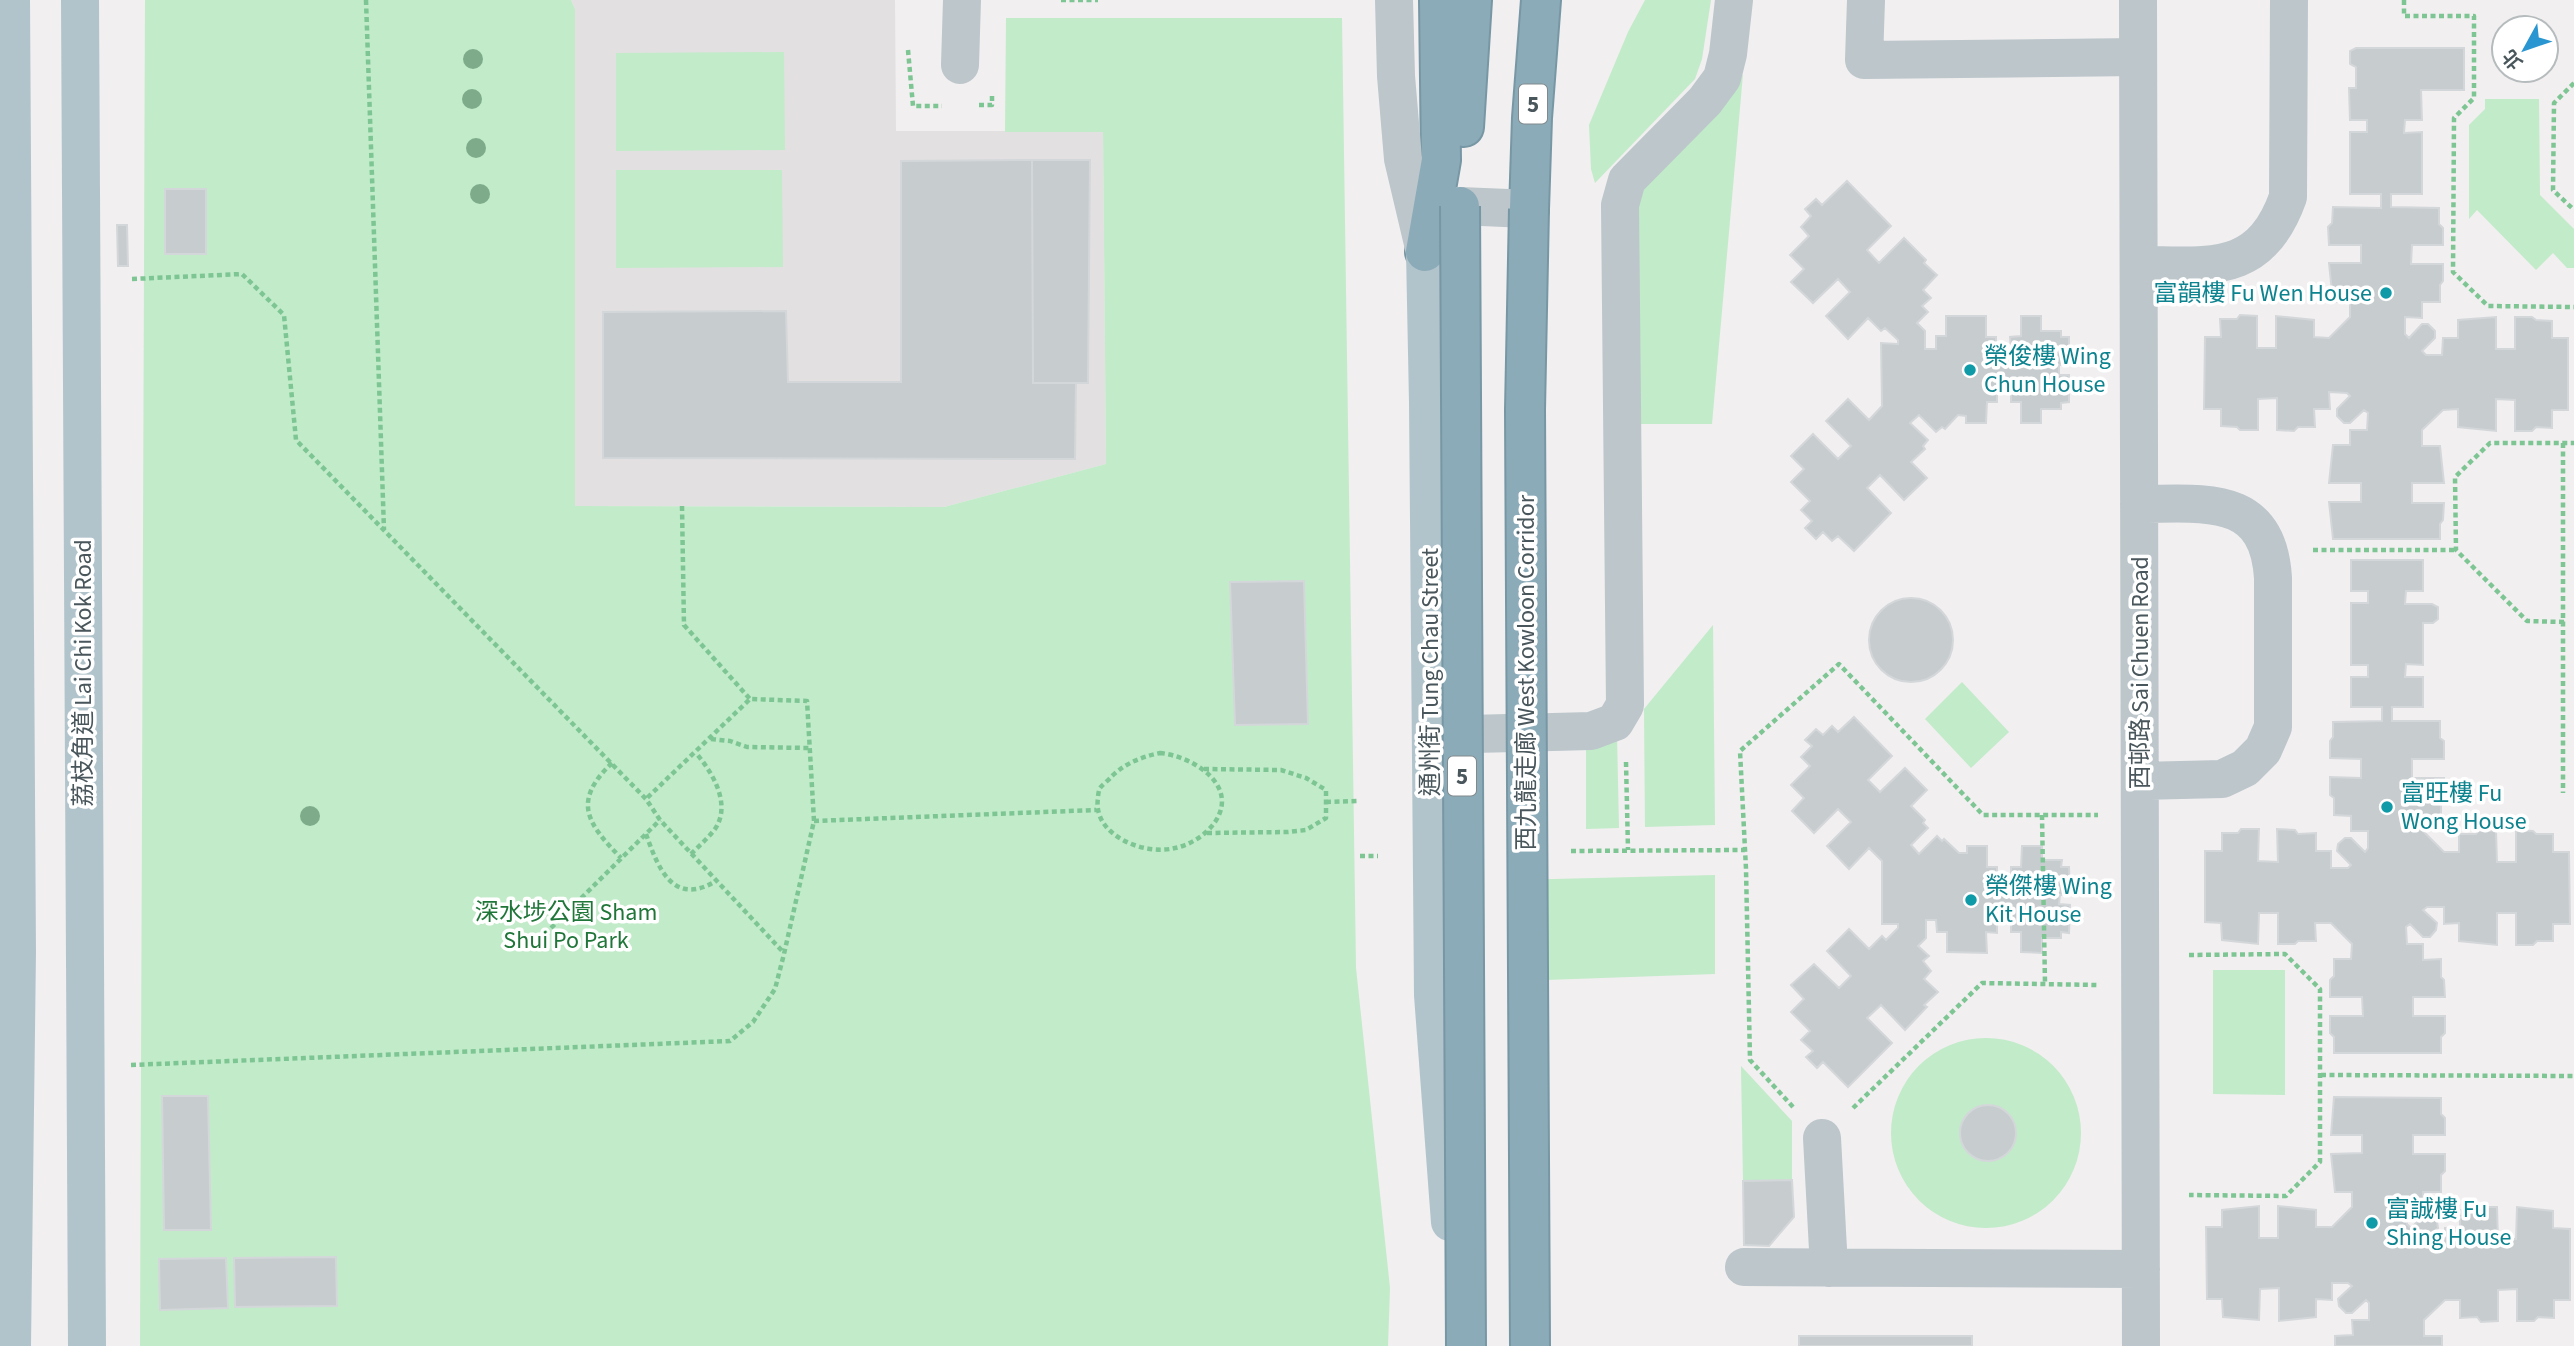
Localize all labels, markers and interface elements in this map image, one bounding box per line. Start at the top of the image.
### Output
north arrow [2490,14,2560,84]
text: 北 [2497,43,2530,75]
road number: 5 [1519,85,1547,124]
place label: 富韻樓 Fu Wen House [2154,276,2372,311]
marker: 富韻樓 Fu Wen House [2378,285,2394,301]
place label: 榮俊樓 Wing Chun House [1984,339,2111,402]
marker: 榮俊樓 Wing Chun House [1962,362,1978,378]
street label: 西九龍走廊 West Kowloon Corridor [1509,494,1544,851]
street label: 荔枝角道 Lai Chi Kok Road [66,539,101,807]
street label: 通州街 Tung Chau Street [1413,548,1448,796]
street label: 西邨路 Sai Chuen Road [2123,556,2158,790]
road number: 5 [1448,756,1476,796]
place label: 富旺樓 Fu Wong House [2401,776,2527,839]
marker: 富旺樓 Fu Wong House [2379,799,2395,815]
place label: 榮傑樓 Wing Kit House [1985,869,2112,932]
marker: 榮傑樓 Wing Kit House [1963,892,1979,908]
park label: 深水埗公園 Sham Shui Po Park [475,895,657,958]
place label: 富誠樓 Fu Shing House [2386,1192,2511,1255]
marker: 富誠樓 Fu Shing House [2364,1215,2380,1231]

